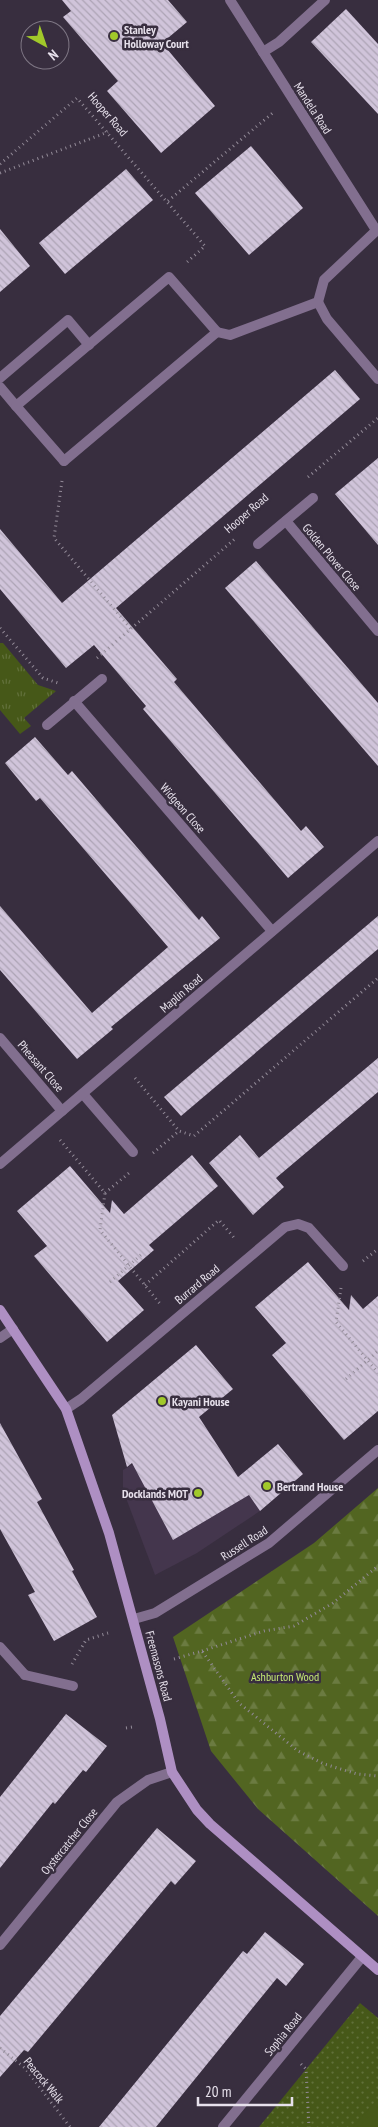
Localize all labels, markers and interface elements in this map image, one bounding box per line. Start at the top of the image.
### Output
north arrow [20,20,70,70]
place label: Stanley Holloway Court [124,22,189,51]
marker: Stanley Holloway Court [108,30,120,42]
text: N [45,46,62,64]
street label: Mandela Road [291,79,335,137]
street label: Hooper Road [85,89,131,139]
street label: Hooper Road [221,490,271,536]
street label: Golden Plover Close [300,520,364,594]
street label: Widgeon Close [157,780,209,836]
street label: Maplin Road [157,970,205,1016]
street label: Pheasant Close [15,1037,67,1095]
street label: Burrard Road [172,1261,222,1307]
place label: Kayani House [172,1394,230,1409]
marker: Kayani House [156,1395,168,1407]
place label: Bertrand House [277,1479,343,1494]
marker: Bertrand House [261,1480,273,1492]
place label: Docklands MOT [122,1486,188,1501]
marker: Docklands MOT [192,1487,204,1499]
street label: Russell Road [218,1522,270,1564]
street label: Freemasons Road [142,1629,176,1703]
park label: Ashburton Wood [251,1669,319,1684]
street label: Oystercatcher Close [38,1805,101,1877]
street label: Sophia Road [261,2009,305,2059]
street label: Peacock Walk [21,2054,68,2106]
scale bar [198,2074,292,2106]
text: 20 m [205,2082,231,2101]

